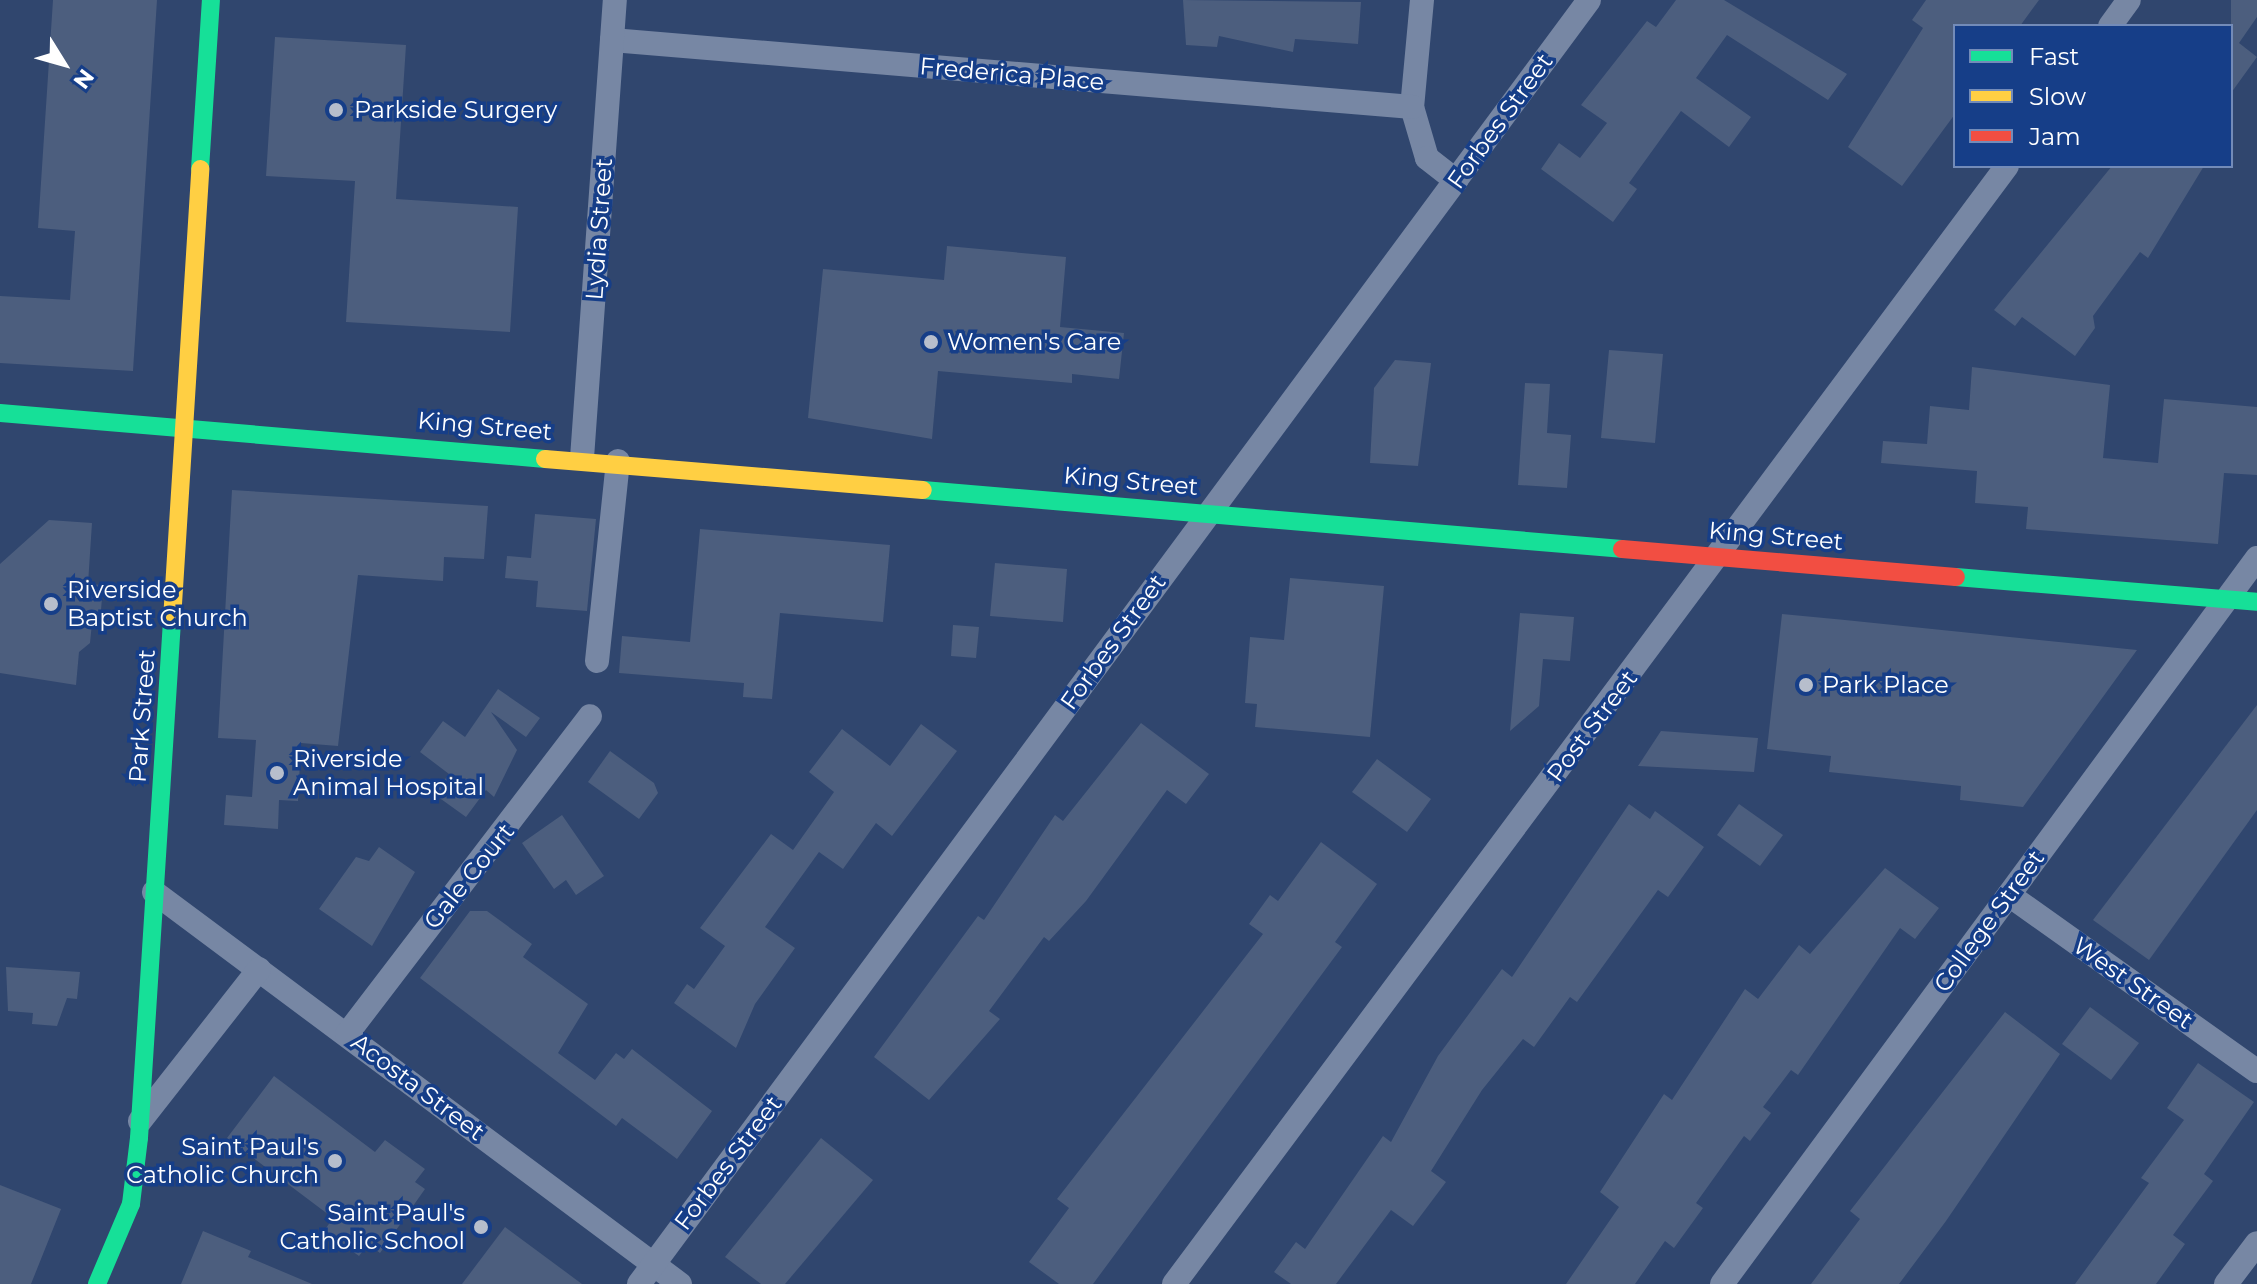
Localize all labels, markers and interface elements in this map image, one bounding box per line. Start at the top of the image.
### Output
north arrow [24,24,104,104]
legend [1953,24,2233,168]
text: Fast [2029,42,2079,71]
street label: Forbes Street [1441,48,1559,194]
street label: Frederica Place [919,52,1105,96]
text: N [67,64,100,94]
text: Slow [2029,82,2086,111]
place label: Parkside Surgery [354,96,557,124]
marker: Parkside Surgery [325,99,347,121]
text: Jam [2029,122,2081,151]
street label: Lydia Street [580,157,618,301]
place label: Women's Care [947,328,1121,356]
marker: Women's Care [922,333,940,351]
street label: King Street [416,406,554,446]
street label: King Street [1062,461,1200,501]
street label: King Street [1707,516,1845,556]
street label: Forbes Street [1054,569,1172,715]
place label: Riverside Baptist Church [67,576,248,632]
marker: Riverside Baptist Church [42,595,60,613]
street label: Park Street [123,648,161,784]
street label: Post Street [1541,665,1643,787]
place label: Park Place [1822,671,1949,699]
marker: Park Place [1797,676,1815,694]
place label: Riverside Animal Hospital [293,745,484,801]
marker: Riverside Animal Hospital [268,764,286,782]
street label: Gale Court [418,817,520,935]
street label: College Street [1928,844,2050,998]
street label: West Street [2067,931,2199,1035]
street label: Acosta Street [346,1028,490,1146]
street label: Forbes Street [668,1090,788,1236]
place label: Saint Paul's Catholic Church [126,1133,319,1189]
marker: Saint Paul's Catholic Church [326,1152,344,1170]
place label: Saint Paul's Catholic School [279,1199,465,1255]
marker: Saint Paul's Catholic School [472,1218,490,1236]

